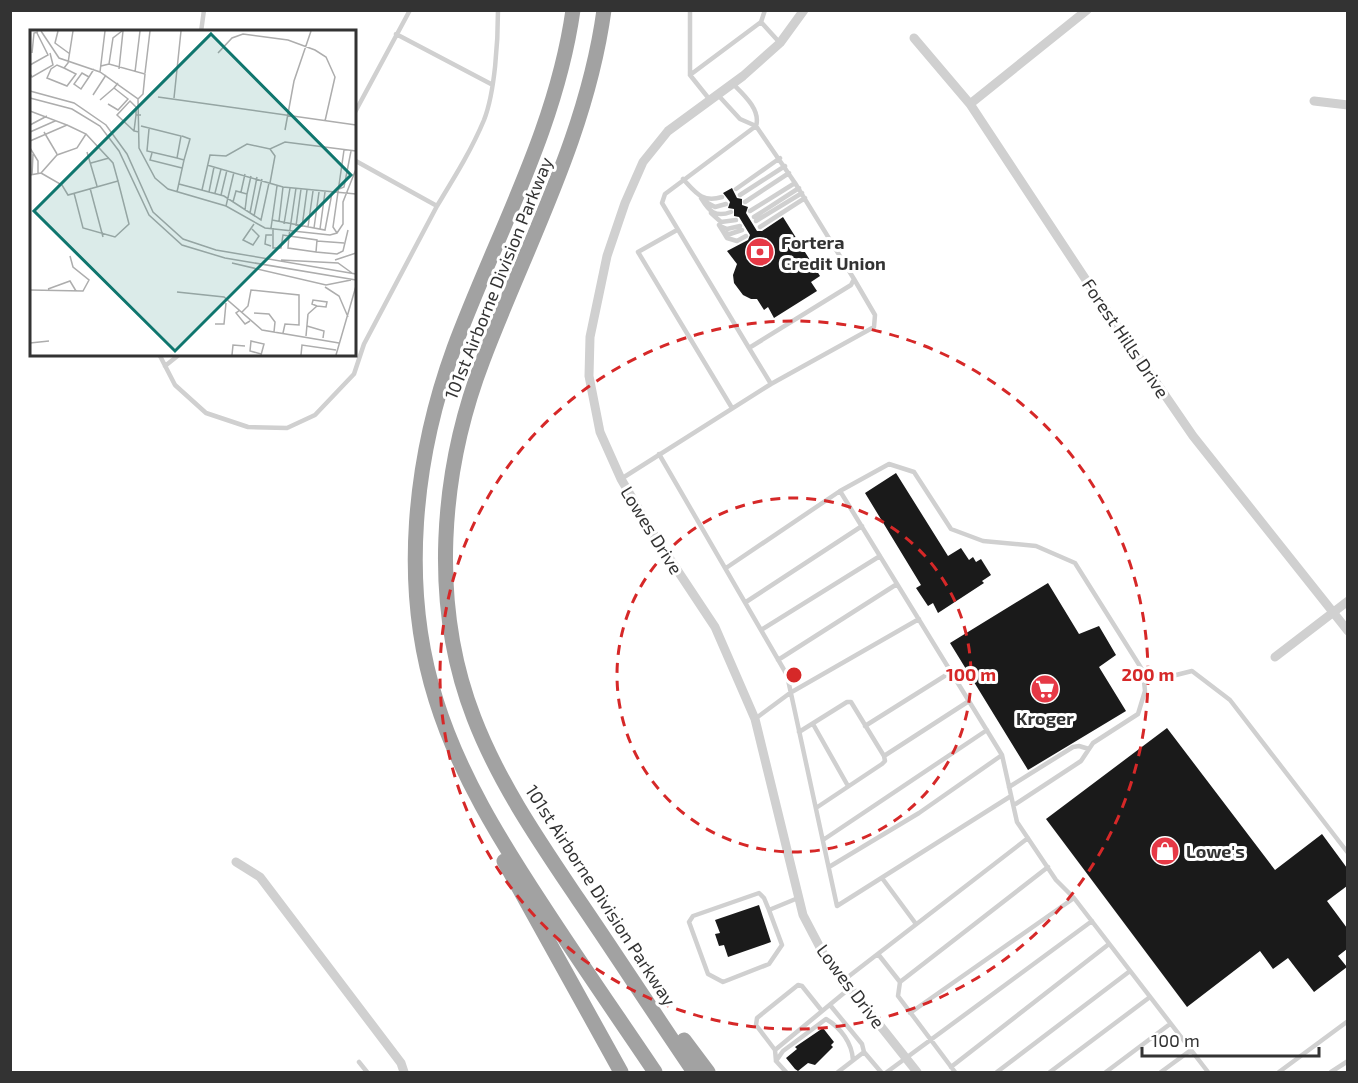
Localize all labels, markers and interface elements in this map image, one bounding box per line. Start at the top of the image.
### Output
inset map [30,30,356,356]
street label: 101st Airborne Division Parkway [439,153,557,402]
place label: Fortera Credit Union [781,231,886,274]
bank icon: Fortera Credit Union [744,236,776,268]
street label: Forest Hills Drive [1078,274,1174,402]
street label: Lowes Drive [616,482,688,578]
text: 100 m [946,663,996,685]
text: 200 m [1122,663,1174,685]
centre of rings [784,665,804,685]
supermarket icon: Kroger [1029,673,1061,705]
place label: Kroger [1016,707,1074,729]
street label: 101st Airborne Division Parkway [521,780,681,1010]
shop icon: Lowe's [1149,835,1181,867]
place label: Lowe's [1186,840,1245,862]
street label: Lowes Drive [812,940,890,1032]
scale bar [1142,1020,1319,1058]
text: 100 m [1151,1029,1200,1051]

